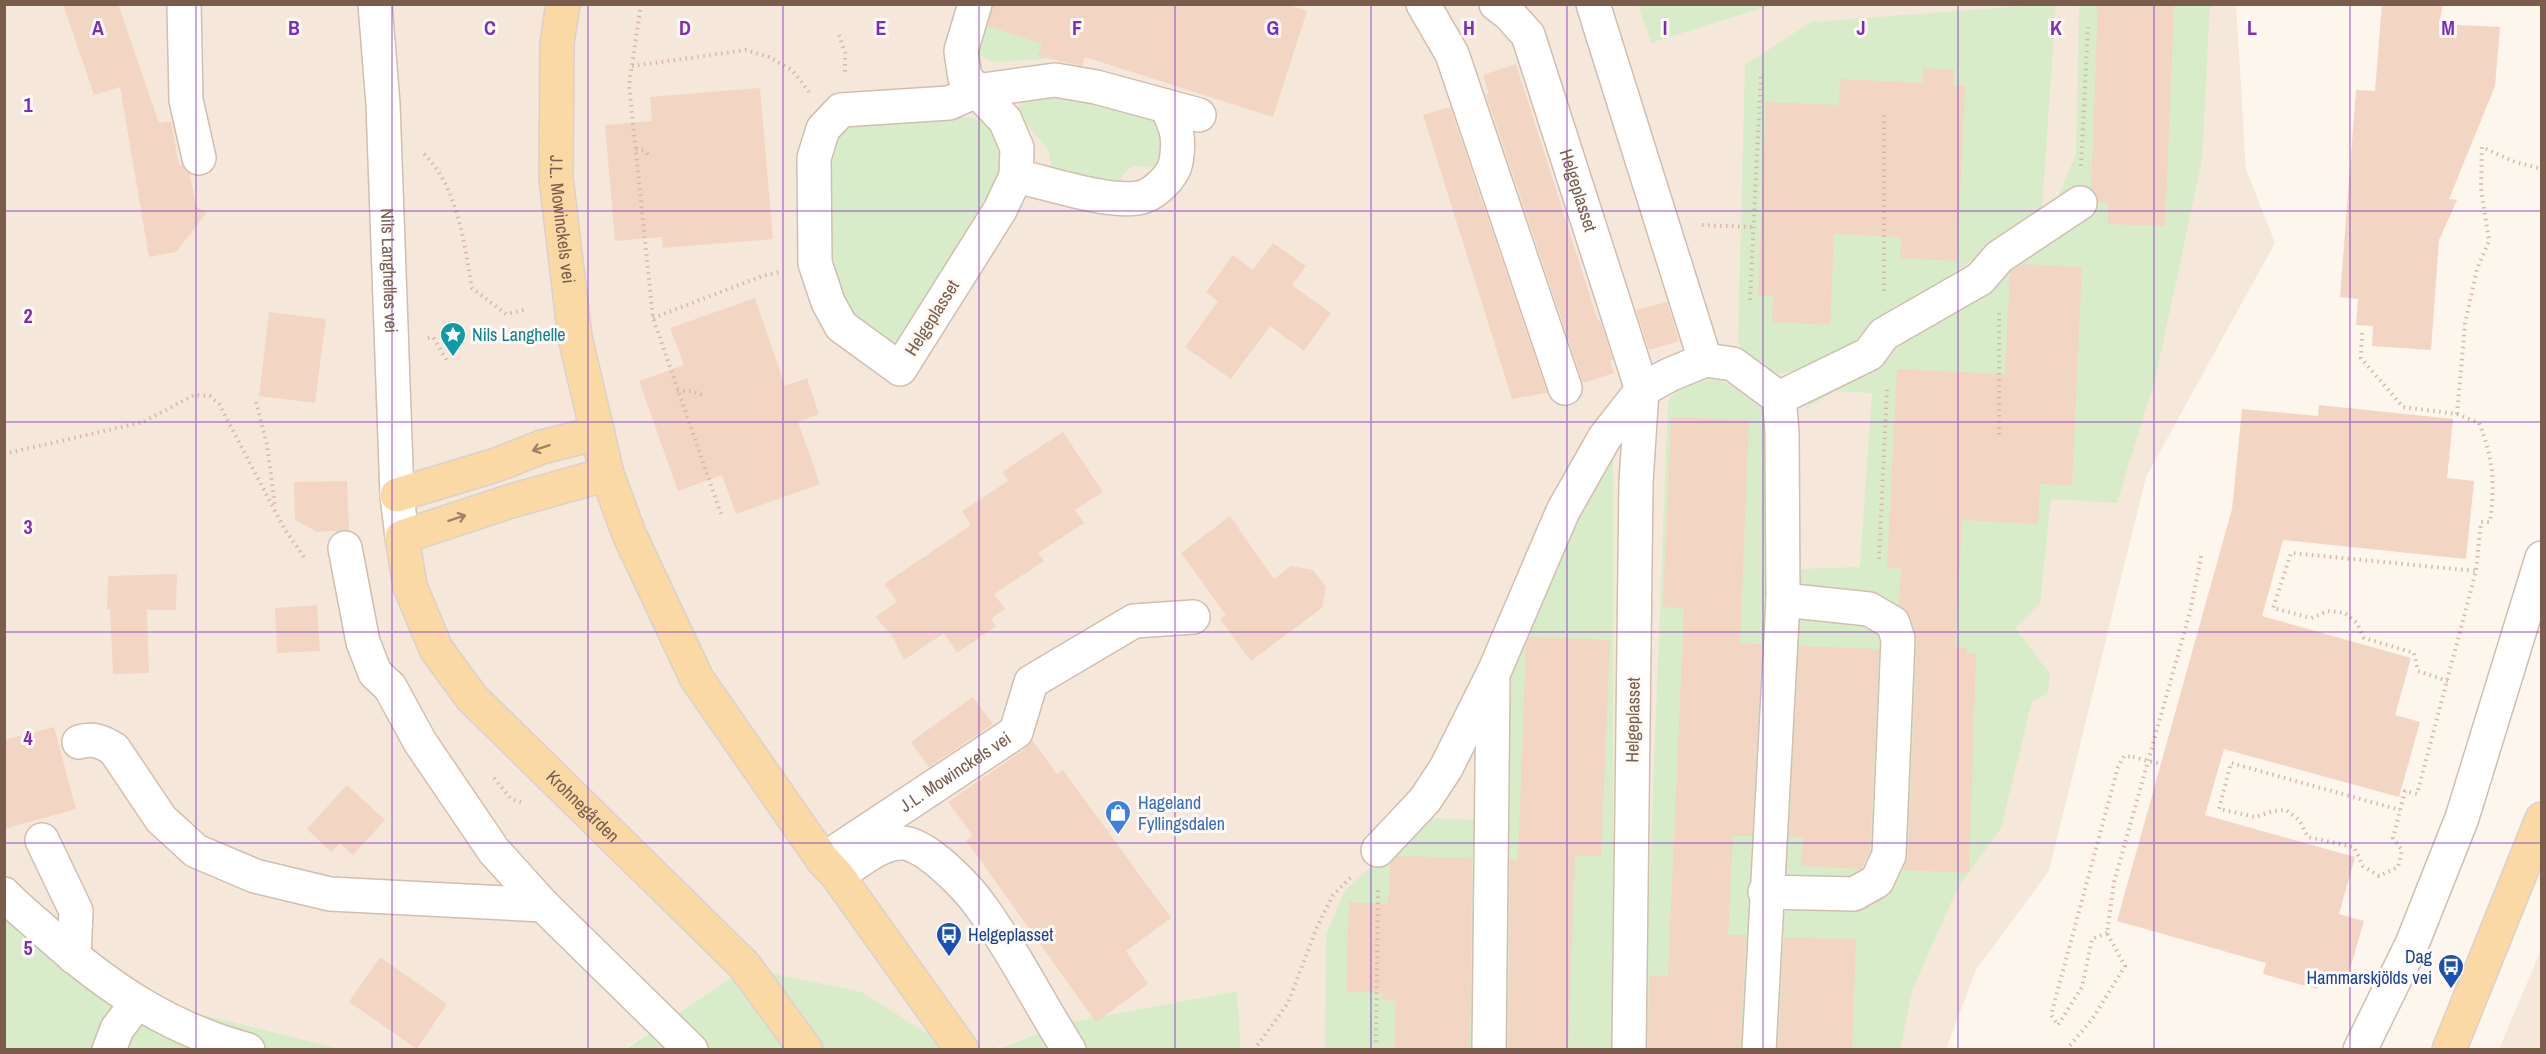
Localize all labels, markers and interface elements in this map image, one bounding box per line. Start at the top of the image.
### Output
text: A [92,14,104,41]
text: B [288,14,300,41]
text: C [484,14,496,41]
text: D [679,14,691,41]
text: E [876,14,887,41]
text: F [1072,14,1082,41]
text: G [1267,14,1279,41]
text: H [1463,14,1475,41]
text: I [1663,14,1667,41]
text: J [1856,14,1866,41]
text: K [2050,14,2062,41]
text: L [2247,14,2257,41]
text: M [2441,14,2455,41]
text: 1 [23,91,33,118]
street label: Helgeplasset [1553,146,1603,235]
street label: J.L. Mowinckels vei [544,155,581,285]
street label: Nils Langhelles vei [375,208,404,333]
street label: Helgeplasset [898,275,965,361]
text: 2 [23,302,33,329]
place icon: Nils Langhelle [438,320,468,358]
place label: Nils Langhelle [472,322,566,347]
one-way arrow [532,444,551,455]
one-way arrow [447,512,466,523]
text: 3 [23,513,33,540]
street label: Helgeplasset [1619,677,1646,763]
text: 4 [23,724,33,751]
street label: J.L. Mowinckels vei [895,726,1016,818]
street label: Krohnegården [541,764,625,848]
place label: Hageland Fyllingsdalen [1138,790,1225,836]
shop icon: Hageland Fyllingsdalen [1103,798,1133,836]
bus stop icon: Helgeplasset [934,920,964,958]
place label: Helgeplasset [968,922,1053,947]
text: 5 [23,934,33,961]
place label: Dag Hammarskjölds vei [2307,944,2433,990]
bus stop icon: Dag Hammarskjölds vei [2436,952,2466,990]

